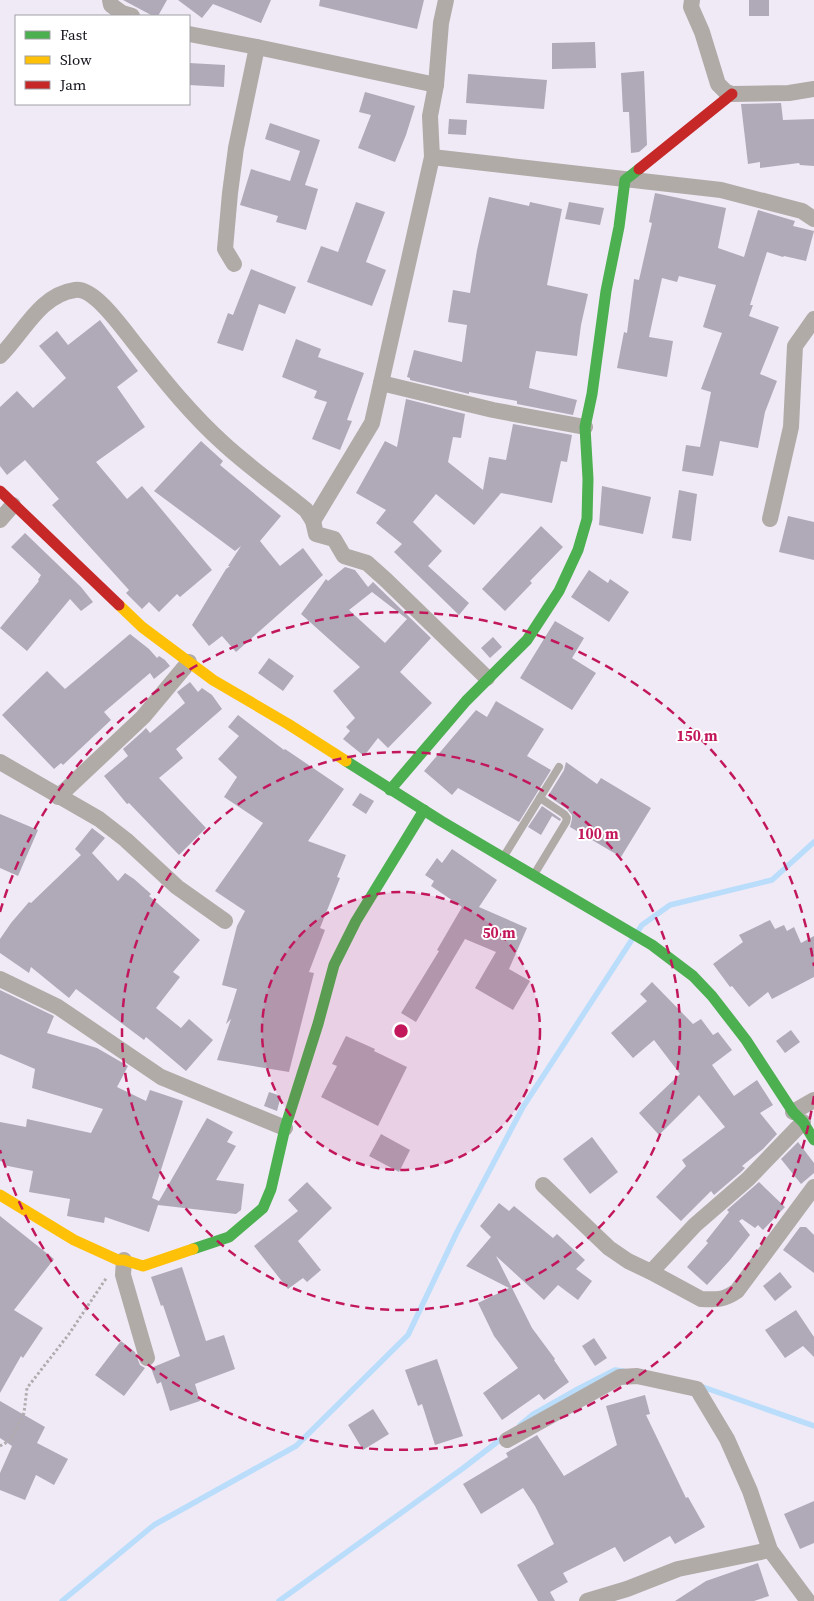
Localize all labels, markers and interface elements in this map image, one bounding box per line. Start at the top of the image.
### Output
legend [15,15,190,105]
text: Fast [60,24,87,45]
text: Slow [60,49,92,70]
text: Jam [59,74,87,95]
text: 150 m [676,725,718,746]
text: 100 m [577,823,619,844]
text: 50 m [482,922,516,943]
centre of rings [392,1022,410,1040]

